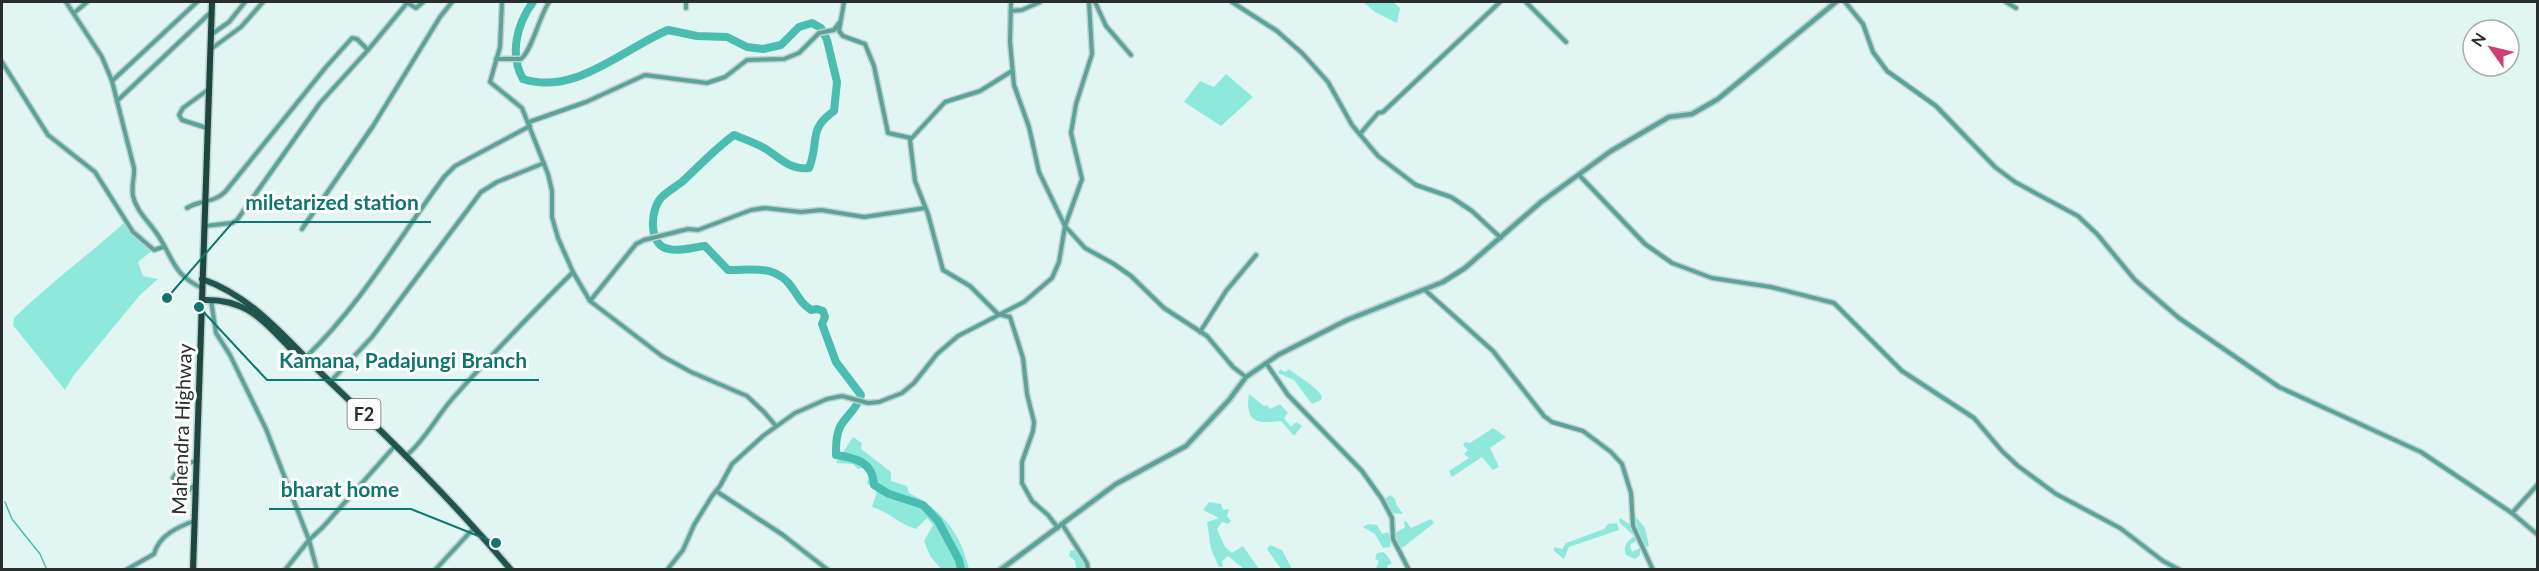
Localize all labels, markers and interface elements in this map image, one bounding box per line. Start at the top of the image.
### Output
north arrow [2461,18,2521,78]
text: N [2467,29,2489,50]
callout: miletarized station [233,183,431,222]
text: miletarized station [245,189,419,214]
callout: Kamana, Padajungi Branch [267,341,539,380]
street label: Mahendra Highway [166,342,196,515]
text: Kamana, Padajungi Branch [279,347,527,372]
road number: F2 [348,399,380,429]
callout: bharat home [269,470,411,509]
text: bharat home [281,476,399,501]

